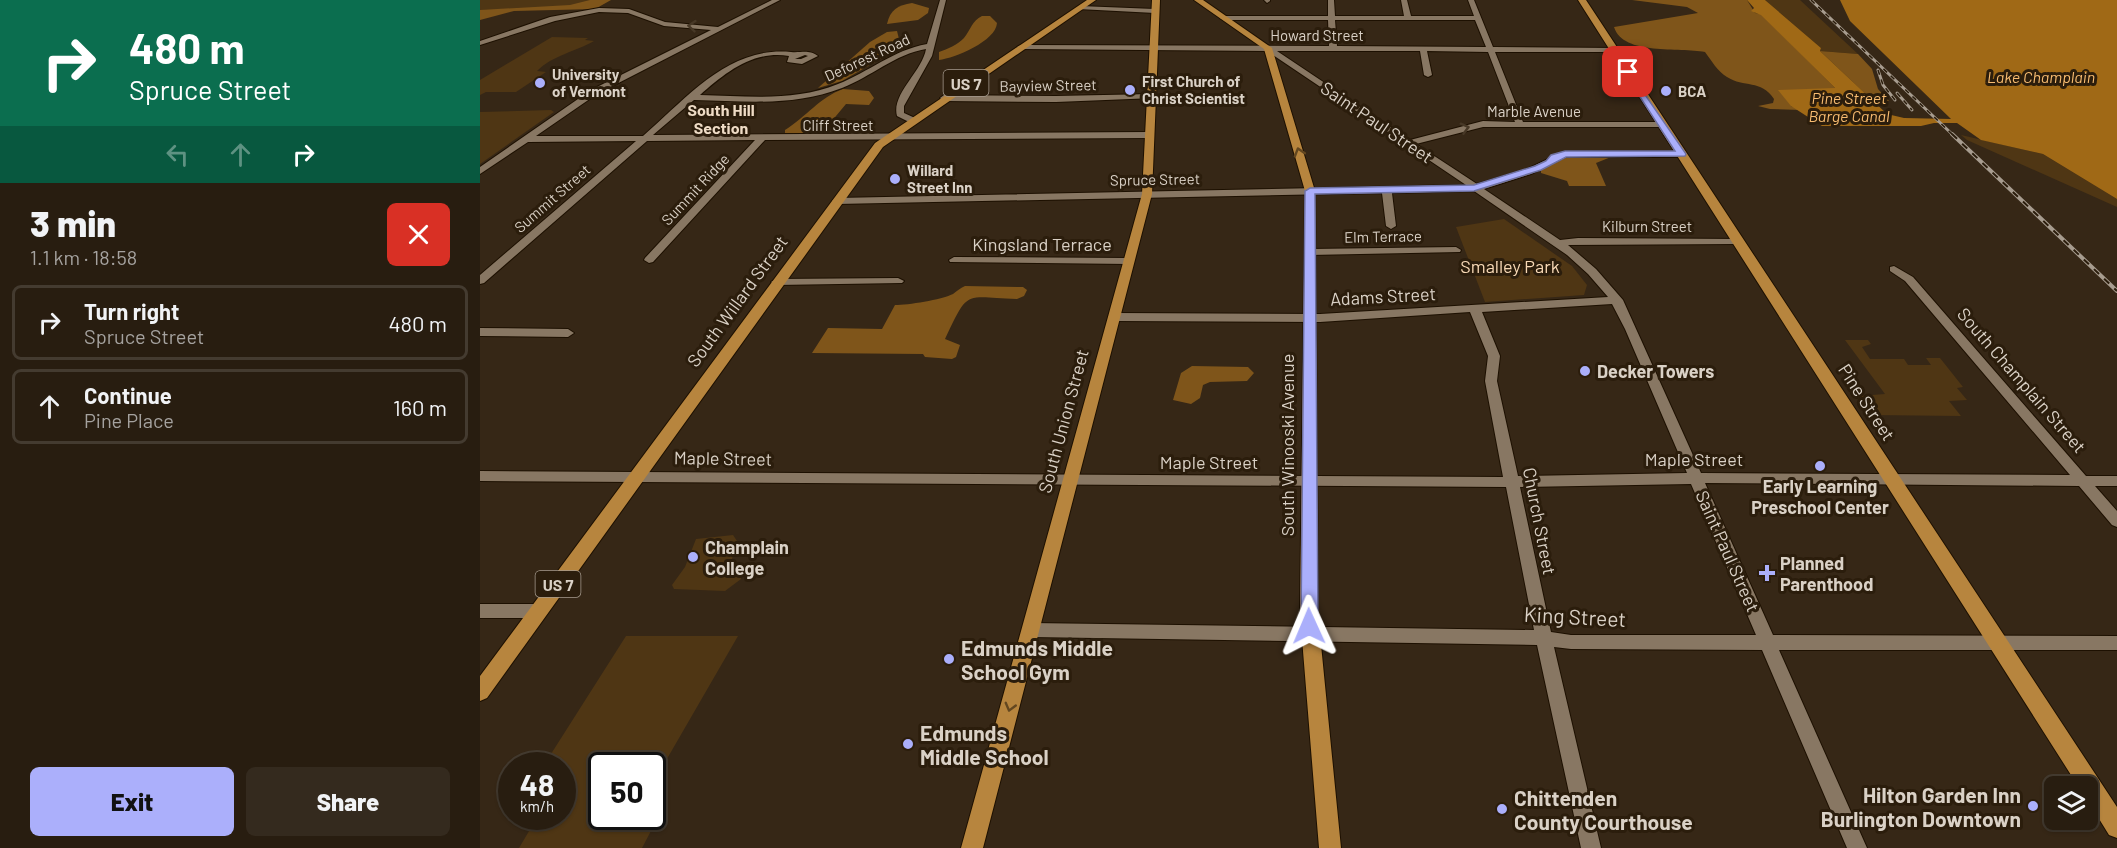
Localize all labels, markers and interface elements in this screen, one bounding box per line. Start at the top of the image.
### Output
one-way arrow [687,20,696,33]
text: 480 m [129,22,245,72]
icon: right [30,24,108,102]
street label: Howard Street [1270,26,1364,44]
street label: Deforest Road [821,29,913,85]
pin [1602,46,1653,97]
icon: arrive [1611,55,1644,88]
place label: University of Vermont [552,65,626,100]
water label: Lake Champlain [1987,67,2095,86]
road number: US 7 [944,70,988,96]
place label: First Church of Christ Scientist [1142,72,1245,107]
text: Spruce Street [129,73,291,105]
street label: Bayview Street [999,75,1097,95]
marker: University of Vermont [533,76,547,90]
street label: Saint Paul Street [1317,76,1437,168]
place label: BCA [1678,82,1706,100]
marker: First Church of Christ Scientist [1123,83,1137,97]
marker: BCA [1659,84,1673,98]
water label: Pine Street Barge Canal [1808,88,1890,125]
district label: South Hill Section [687,100,755,137]
street label: Marble Avenue [1487,102,1581,120]
street label: Cliff Street [802,116,874,134]
one-way arrow [1460,122,1470,135]
icon: left [161,138,194,171]
icon: ahead [224,138,257,171]
icon: right [287,138,320,171]
one-way arrow [1293,147,1306,158]
street label: Summit Ridge [657,150,733,228]
street label: Summit Street [510,160,594,236]
place label: Willard Street Inn [907,161,972,196]
street label: Spruce Street [1110,169,1200,189]
marker: Willard Street Inn [888,172,902,186]
text: 3 min [30,201,116,244]
button: close [387,203,450,266]
street label: Kilburn Street [1602,217,1692,235]
street label: Elm Terrace [1344,226,1422,246]
street label: South Willard Street [682,231,792,371]
street label: Kingsland Terrace [972,233,1112,255]
text: 1.1 km · 18:58 [30,245,137,269]
park label: Smalley Park [1460,255,1560,277]
street label: Adams Street [1329,282,1437,310]
text: Turn right [84,298,179,324]
street label: South Champlain Street [1953,303,2091,457]
icon: right [33,306,66,339]
text: 480 m [388,310,447,336]
text: Spruce Street [84,324,204,348]
street label: South Union Street [1033,347,1093,495]
street label: South Winooski Avenue [1276,354,1298,536]
street label: Pine Street [1834,359,1900,445]
place label: Decker Towers [1597,360,1714,382]
marker: Decker Towers [1578,364,1592,378]
text: Continue [84,382,172,408]
icon: ahead [33,390,66,423]
text: 160 m [393,394,447,420]
text: Pine Place [84,408,174,432]
street label: Maple Street [674,446,772,470]
street label: Maple Street [1645,448,1743,470]
street label: Maple Street [1160,451,1258,473]
marker: Early Learning Preschool Center [1813,459,1827,473]
street label: Church Street [1519,466,1561,576]
place label: Early Learning Preschool Center [1751,475,1889,518]
street label: Saint Paul Street [1691,487,1765,615]
place label: Champlain College [705,536,789,579]
marker: Champlain College [686,550,700,564]
place label: Planned Parenthood [1780,552,1873,595]
marker: Planned Parenthood [1758,564,1776,582]
road number: US 7 [536,571,580,597]
position arrow [1277,594,1341,658]
street label: King Street [1523,601,1627,631]
place label: Edmunds Middle School Gym [961,635,1113,684]
marker: Edmunds Middle School Gym [942,652,956,666]
one-way arrow [1005,701,1017,712]
place label: Edmunds Middle School [920,720,1049,769]
marker: Edmunds Middle School [901,737,915,751]
speed limit sign: 50 [588,752,666,830]
text: 48 [520,766,554,802]
button: Exit [30,767,234,836]
button: Share [246,767,450,836]
map controls [2044,776,2098,830]
button: layers [2044,776,2098,830]
place label: Hilton Garden Inn Burlington Downtown [1821,782,2021,831]
place label: Chittenden County Courthouse [1514,785,1693,834]
text: km/h [520,797,554,815]
marker: Hilton Garden Inn Burlington Downtown [2026,799,2040,813]
marker: Chittenden County Courthouse [1495,802,1509,816]

